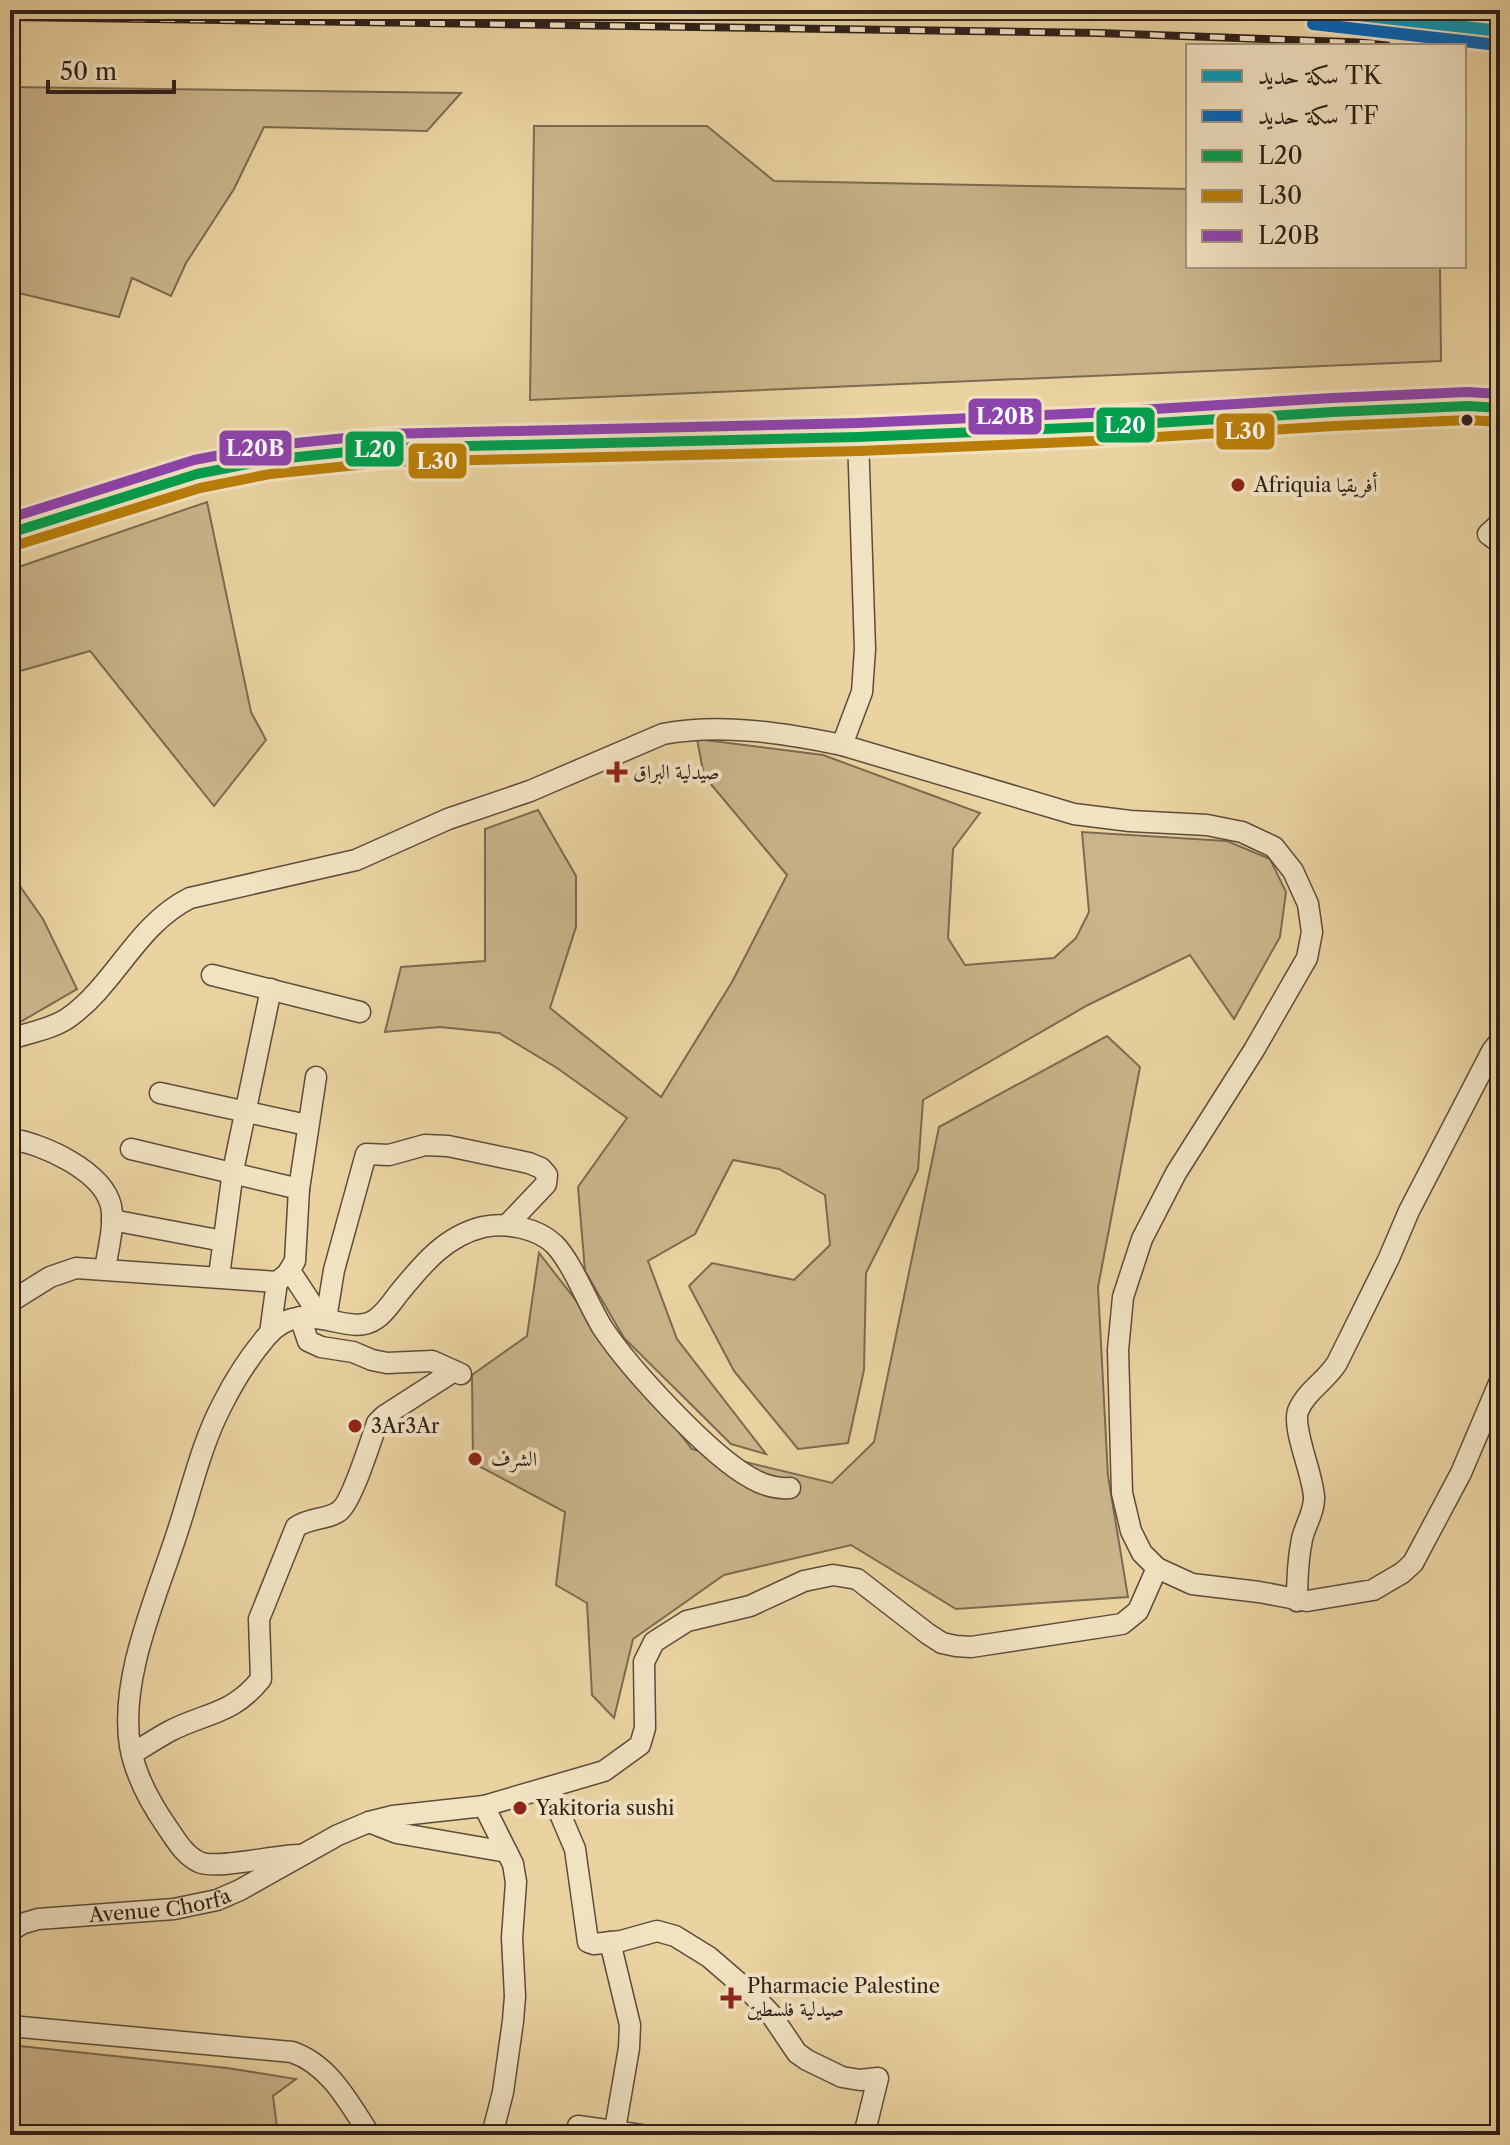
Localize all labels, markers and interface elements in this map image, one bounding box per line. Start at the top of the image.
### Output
scale bar [48,44,174,94]
legend [1186,44,1466,268]
text: 50 m [60,57,117,86]
text: سكة حديد TK [1258,61,1383,90]
text: سكة حديد TF [1258,101,1379,130]
text: L20 [1258,141,1303,170]
text: L30 [1258,181,1302,210]
text: L20B [1258,221,1320,250]
line badge: L20B [967,397,1043,436]
text: L20B [976,403,1034,430]
line badge: L20 [1095,406,1156,444]
text: L20 [1104,412,1146,439]
line badge: L30 [1215,412,1276,451]
unlabelled marker [1459,412,1475,428]
text: L30 [1224,418,1266,445]
line badge: L20B [218,429,293,467]
line badge: L20 [344,430,405,468]
text: L20B [226,435,284,462]
text: L20 [354,436,396,463]
line badge: L30 [407,442,468,480]
text: L30 [416,448,458,475]
place label: Afriquia أفريقيا [1253,471,1378,498]
marker: Afriquia أفريقيا [1229,476,1247,494]
place label: صيدلية البراق [633,760,719,785]
marker: صيدلية البراق [608,763,626,781]
place label: 3Ar3Ar [371,1414,440,1438]
marker: 3Ar3Ar [346,1417,364,1435]
place label: الشرف [491,1447,537,1473]
marker: الشرف [466,1450,484,1468]
place label: Yakitoria sushi [535,1796,674,1820]
marker: Yakitoria sushi [511,1799,529,1817]
street label: Avenue Chorfa [87,1883,235,1927]
place label: Pharmacie Palestine صيدلية فلسطين [747,1974,940,2021]
marker: Pharmacie Palestine صيدلية فلسطين [722,1989,740,2007]

